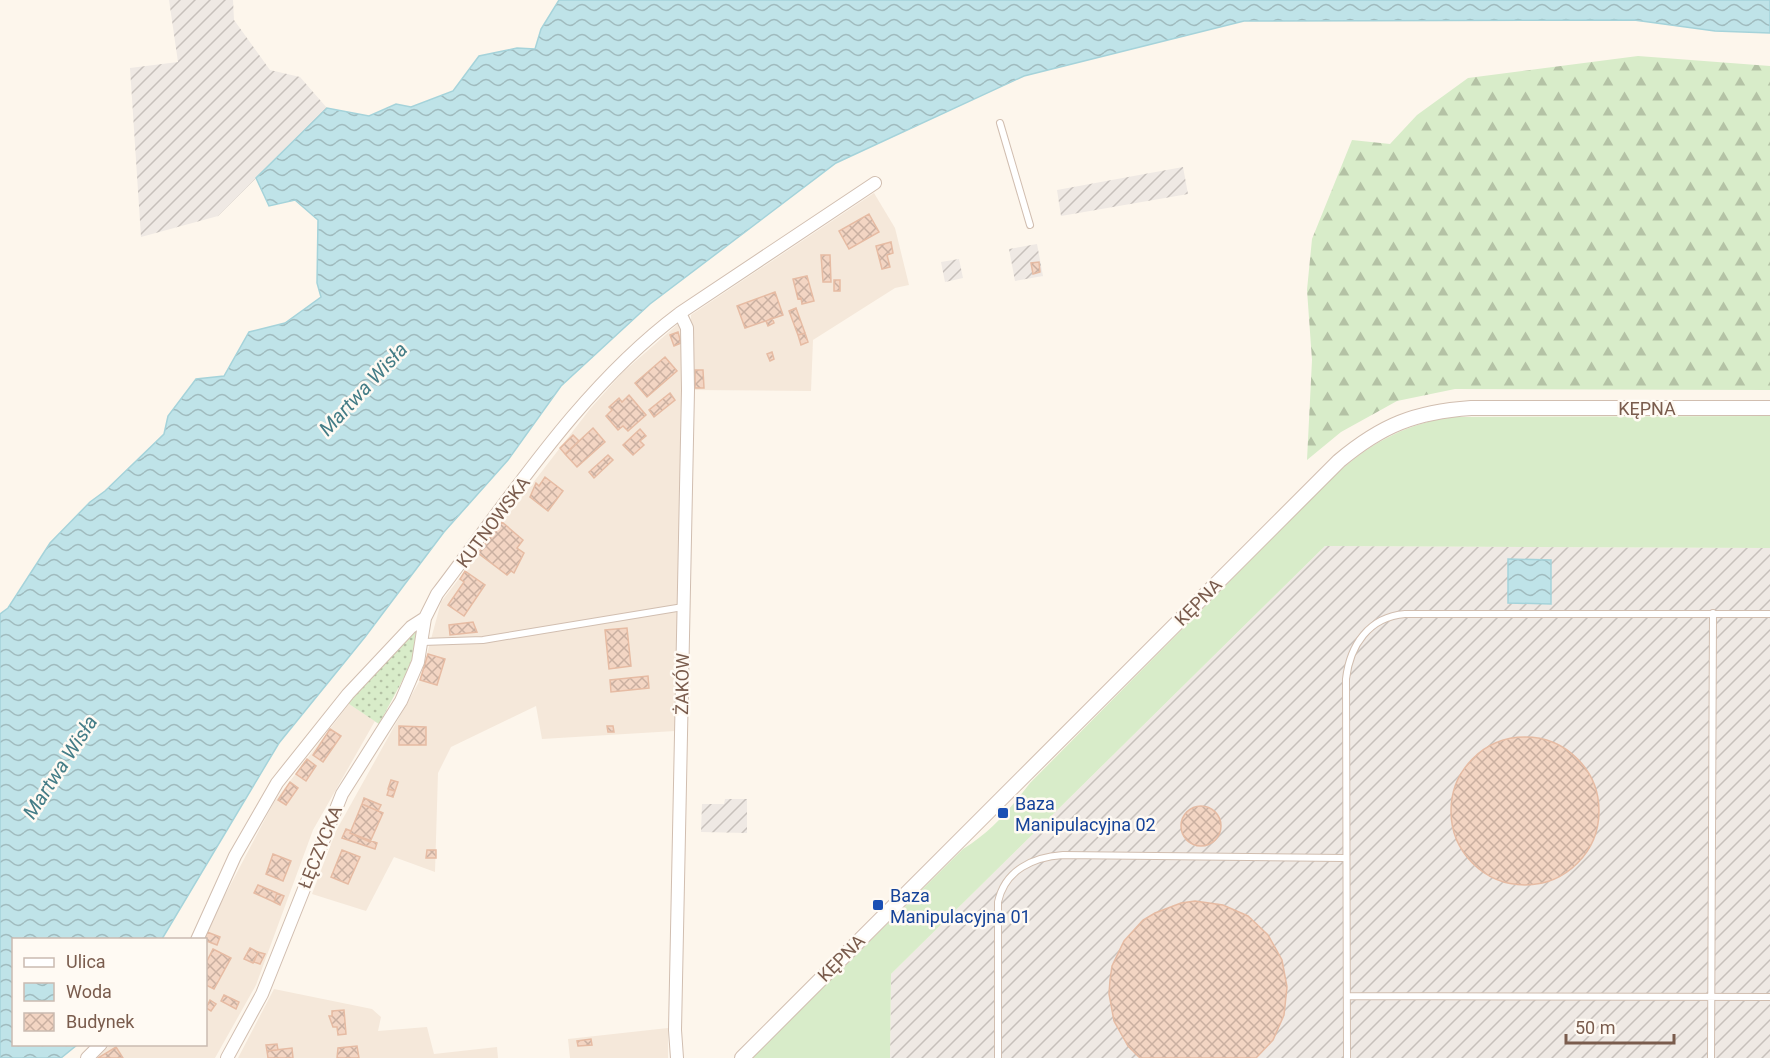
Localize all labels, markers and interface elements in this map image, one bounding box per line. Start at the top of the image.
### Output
water label: Martwa Wisła [314,337,412,441]
street label: KĘPNA [1618,398,1676,419]
street label: KUTNOWSKA [452,472,534,572]
street label: KĘPNA [1170,574,1226,630]
street label: ŻAKÓW [671,653,693,715]
water label: Martwa Wisła [18,711,102,823]
place label: Baza Manipulacyjna 02 [1015,793,1156,835]
street label: ŁĘCZYCKA [294,802,346,892]
marker: Baza Manipulacyjna 02 [996,806,1010,820]
place label: Baza Manipulacyjna 01 [890,885,1031,927]
marker: Baza Manipulacyjna 01 [871,898,885,912]
street label: KĘPNA [813,930,869,986]
legend [12,938,207,1046]
text: Ulica [66,951,106,972]
text: Woda [66,981,112,1002]
scale bar [1566,1007,1674,1045]
text: Budynek [66,1011,135,1032]
text: 50 m [1575,1017,1615,1038]

